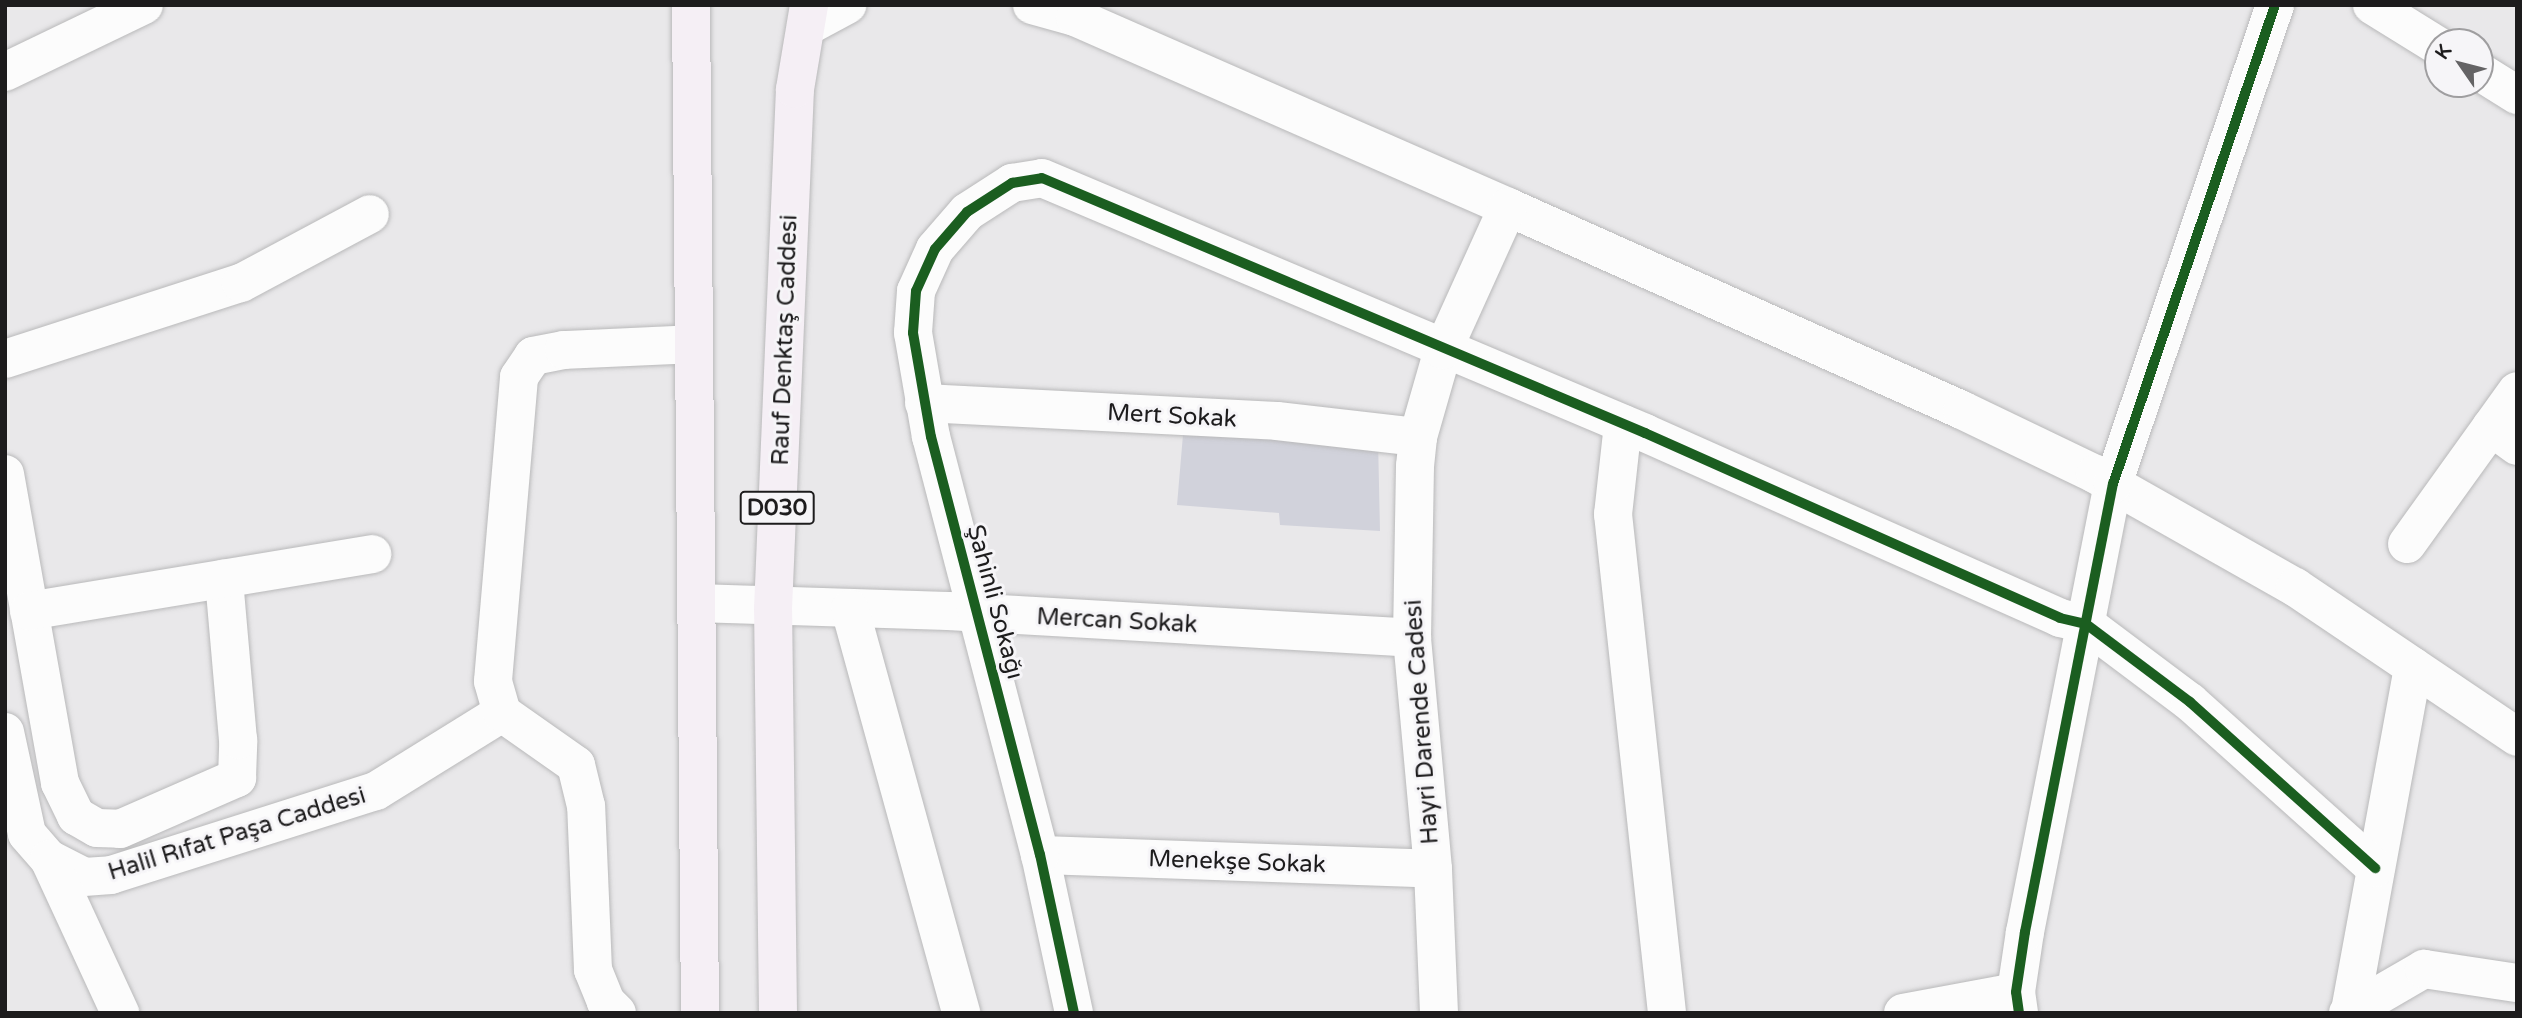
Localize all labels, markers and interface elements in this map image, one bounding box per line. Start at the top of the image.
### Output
north arrow [2424,28,2494,98]
text: K [2431,41,2456,64]
street label: Rauf Denktaş Caddesi [766,214,804,466]
street label: Mert Sokak [1106,398,1238,434]
road number: D030 [738,488,816,528]
street label: Şahinli Sokağı [961,522,1029,682]
street label: Hayri Darende Cadesi [1399,599,1445,845]
street label: Mercan Sokak [1036,602,1198,640]
street label: Halil Rıfat Paşa Caddesi [105,781,369,887]
street label: Menekşe Sokak [1148,845,1326,879]

